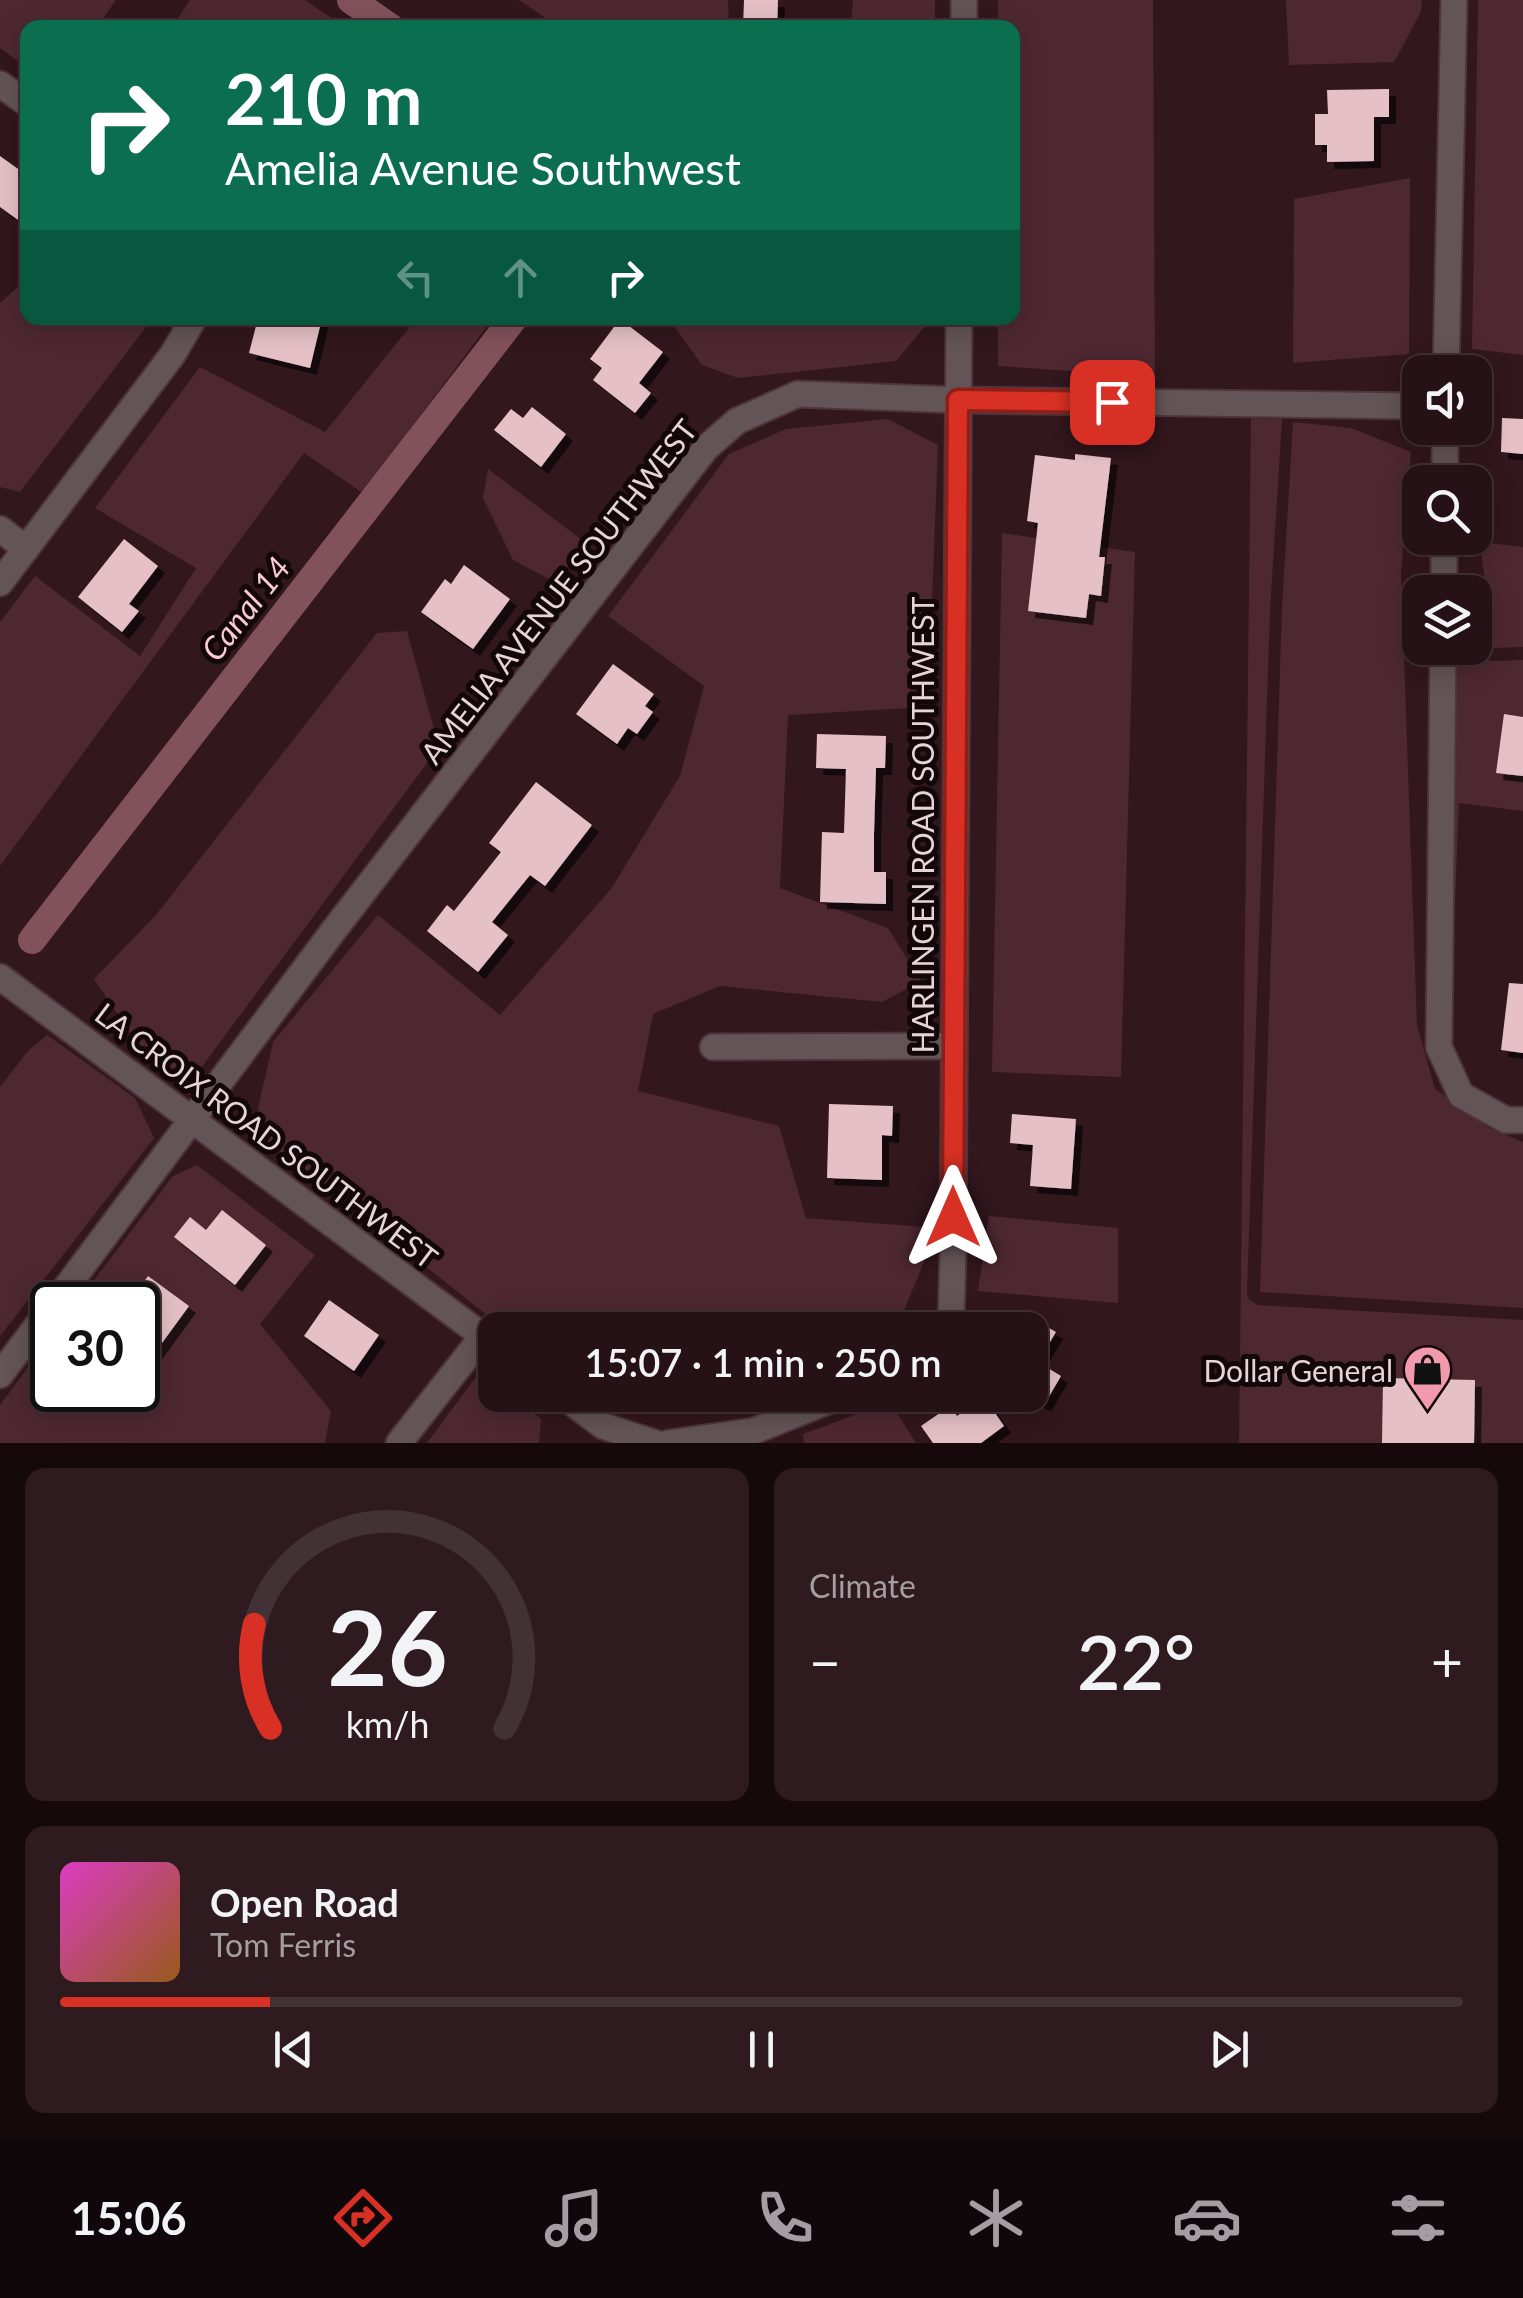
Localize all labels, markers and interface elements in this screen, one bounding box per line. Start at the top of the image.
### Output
text: 210 m [225,56,422,140]
icon: right [60,60,190,190]
text: Amelia Avenue Southwest [225,141,741,195]
icon: left [388,250,443,305]
icon: ahead [493,250,548,305]
icon: right [598,250,653,305]
map controls [1402,355,1492,665]
button: sound [1402,355,1492,445]
pin [1070,360,1155,445]
icon: arrive [1085,375,1140,430]
street label: AMELIA AVENUE SOUTHWEST [412,411,704,770]
button: search [1402,465,1492,555]
water label: Canal 14 [192,548,298,668]
button: layers [1402,575,1492,665]
street label: HARLINGEN ROAD SOUTHWEST [904,596,940,1053]
street label: LA CROIX ROAD SOUTHWEST [89,995,445,1276]
position arrow [901,1165,1005,1269]
speed limit sign: 30 [30,1282,160,1412]
text: 15:07 · 1 min · 250 m [585,1339,941,1385]
shop icon: Dollar General [1402,1344,1454,1412]
place label: Dollar General [1204,1352,1393,1388]
text: Climate [809,1566,916,1605]
text: 26 [327,1583,447,1708]
text: 22° [1077,1616,1195,1706]
text: − [809,1628,841,1694]
text: + [1431,1628,1463,1694]
text: km/h [345,1703,429,1746]
text: Open Road [210,1879,399,1925]
text: Tom Ferris [210,1925,356,1964]
icon: previous [266,2022,321,2077]
icon: pause [734,2022,789,2077]
icon: next [1202,2022,1257,2077]
icon: directions [328,2183,398,2253]
icon: music [539,2183,609,2253]
icon: phone [750,2183,820,2253]
icon: climate [961,2183,1031,2253]
icon: car [1172,2183,1242,2253]
icon: filters [1383,2183,1453,2253]
text: 15:06 [71,2191,187,2245]

